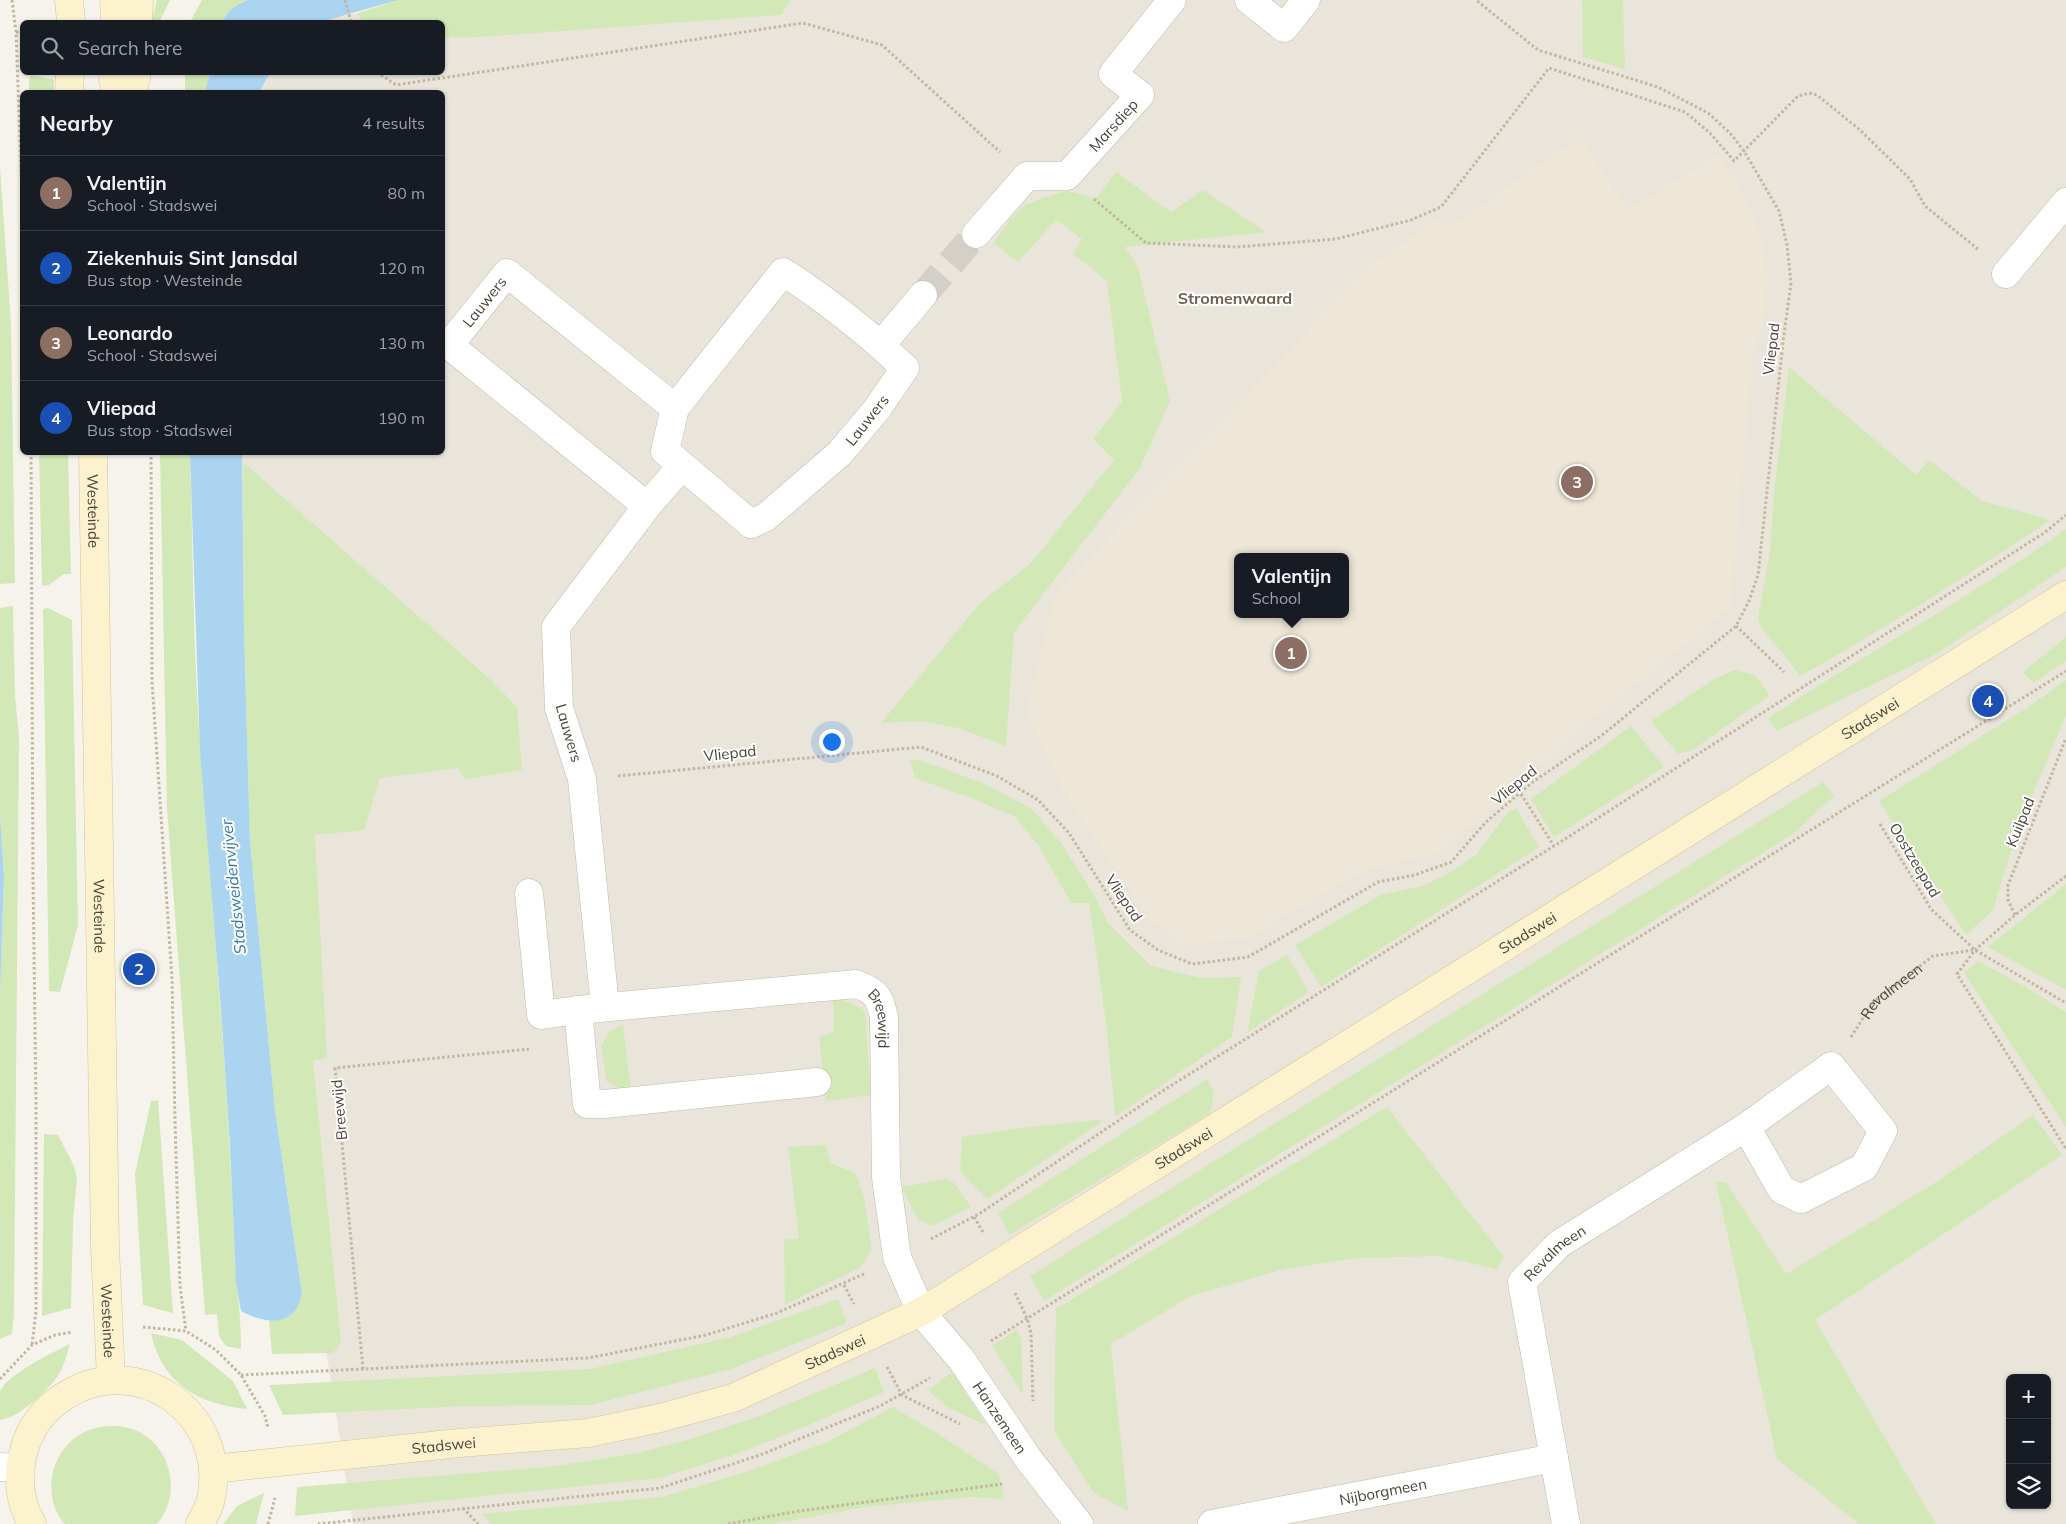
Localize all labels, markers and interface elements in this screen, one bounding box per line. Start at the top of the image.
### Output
search box [20,20,445,75]
icon: search [38,34,66,62]
text: Search here [78,36,182,60]
street label: Marsdiep [1084,95,1142,155]
text: Nearby [40,110,113,136]
text: 4 results [362,113,425,133]
text: Valentijn [87,171,167,195]
text: 1 [51,183,61,203]
text: 80 m [388,183,425,203]
text: School · Stadswei [87,195,217,215]
text: Ziekenhuis Sint Jansdal [87,246,298,270]
text: 2 [51,258,61,278]
text: 120 m [378,258,425,278]
text: Bus stop · Westeinde [87,270,243,290]
street label: Lauwers [458,272,510,331]
district label: Stromenwaard [1178,288,1292,308]
text: Leonardo [87,321,173,345]
street label: Vliepad [1758,322,1784,376]
text: 3 [51,333,61,353]
text: 130 m [378,333,425,353]
text: School · Stadswei [87,345,217,365]
street label: Lauwers [841,391,893,449]
text: Vliepad [87,396,156,420]
text: 4 [51,408,61,428]
text: 190 m [378,408,425,428]
text: Bus stop · Stadswei [87,420,232,440]
pin: 3 [1561,463,1593,501]
street label: Westeinde [84,474,104,548]
popup [1234,553,1349,618]
text: Valentijn [1252,564,1331,588]
text: School [1252,588,1301,608]
pin: 1 [1275,634,1307,672]
pin: 4 [1972,682,2004,720]
street label: Stadswei [1837,693,1902,743]
street label: Lauwers [552,702,586,764]
your location [819,729,845,755]
street label: Vliepad [703,741,757,765]
street label: Vliepad [1488,761,1540,809]
street label: Kuilpad [2001,794,2039,850]
water label: Stadsweidenvijver [216,817,250,955]
street label: Oostzeepad [1885,819,1945,901]
street label: Vliepad [1101,871,1147,925]
street label: Westeinde [90,879,110,953]
street label: Stadswei [1495,907,1560,958]
pin: 2 [123,950,155,988]
street label: Revalmeen [1856,958,1926,1022]
street label: Breewijd [865,984,894,1048]
street label: Breewijd [327,1079,351,1141]
street label: Stadswei [1151,1123,1216,1173]
street label: Revalmeen [1519,1220,1589,1285]
street label: Westeinde [97,1283,120,1358]
street label: Stadswei [802,1329,868,1373]
map controls [2006,1374,2051,1509]
button: + [2006,1374,2051,1419]
street label: Hanzemeen [969,1377,1031,1457]
button: − [2006,1419,2051,1464]
street label: Stadswei [411,1432,477,1457]
button: layers [2006,1464,2051,1509]
street label: Nijborgmeen [1338,1473,1428,1509]

